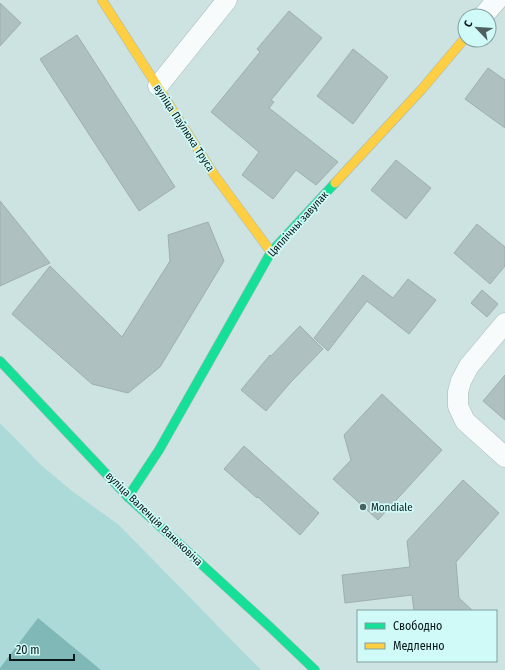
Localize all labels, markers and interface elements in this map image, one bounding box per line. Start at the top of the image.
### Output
north arrow [457,8,497,48]
text: С [461,18,476,29]
street label: вуліца Паўлюка Труса [151,82,217,174]
street label: Цяплічны завулак [265,188,332,260]
street label: вуліца Валенція Ваньковіча [103,469,205,569]
place label: Mondiale [371,501,413,514]
marker: Mondiale [358,502,368,512]
legend [357,610,497,662]
text: Свободно [393,619,442,633]
scale bar [10,636,74,662]
text: Медленно [393,639,445,653]
text: 20 m [16,643,40,657]

